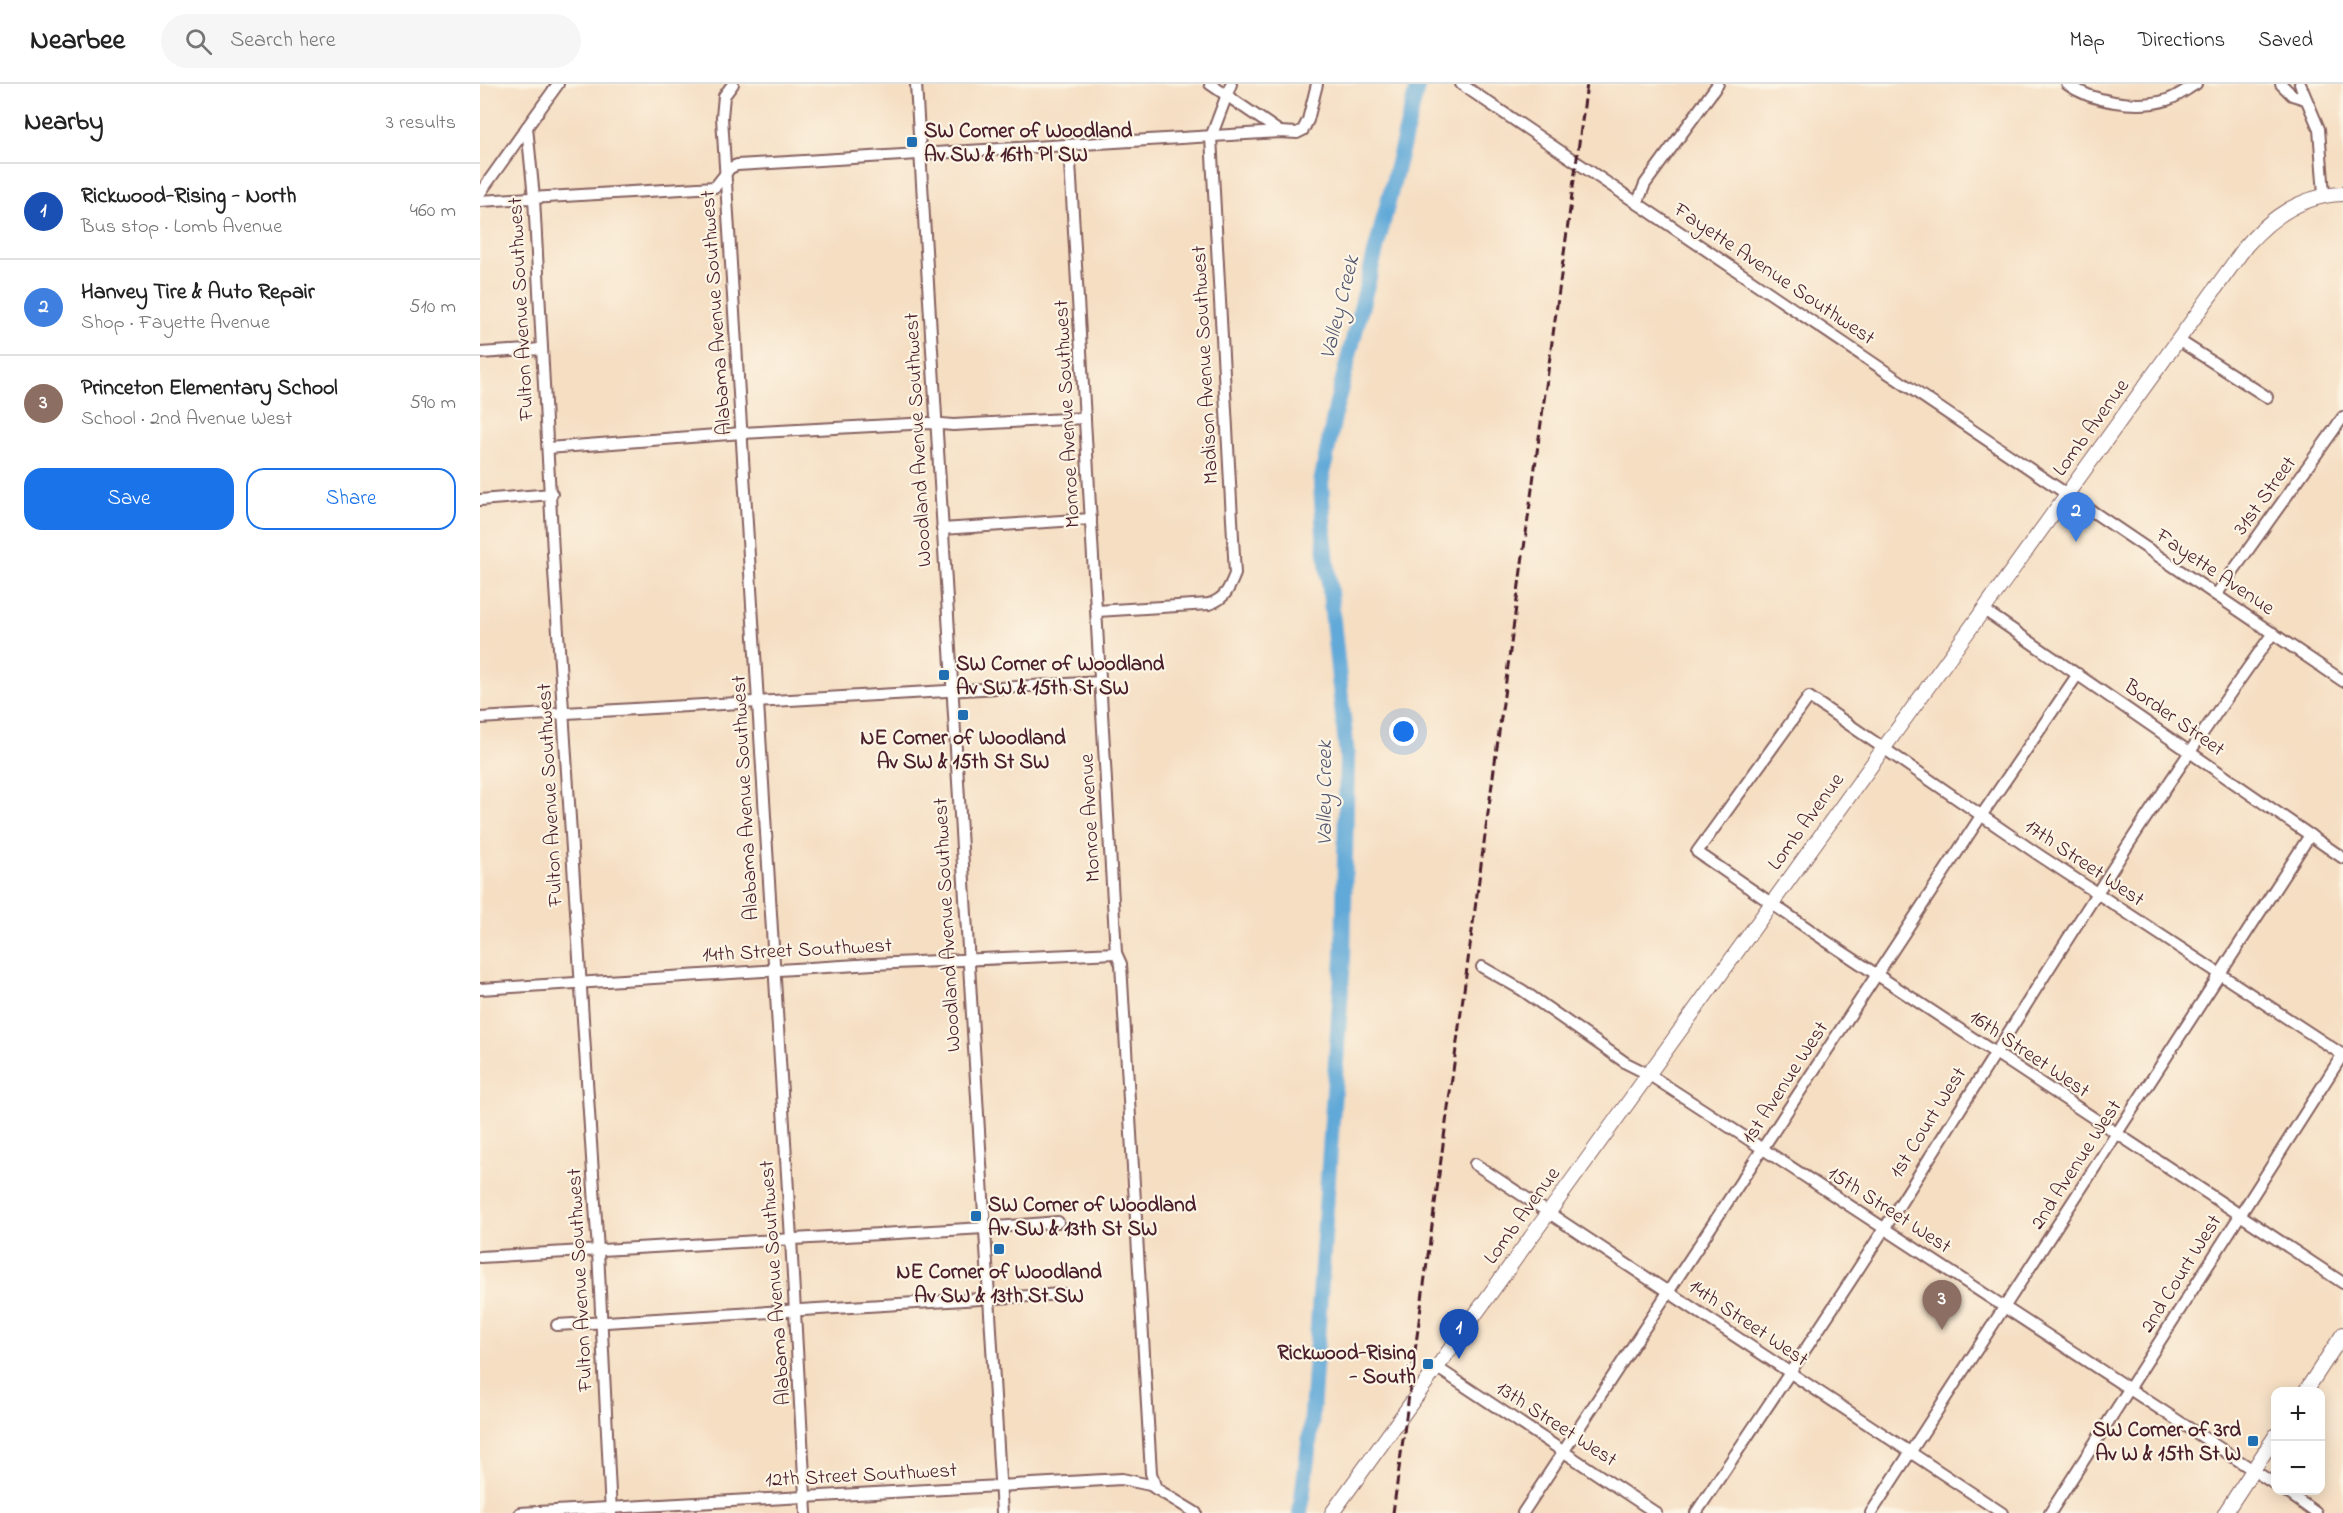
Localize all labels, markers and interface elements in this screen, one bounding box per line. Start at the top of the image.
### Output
search box [161,14,581,68]
text: Nearbee [30,21,125,62]
icon: search [182,25,215,58]
text: Search here [230,25,336,57]
text: Map [2069,26,2105,56]
text: Directions [2138,26,2225,56]
text: Saved [2258,26,2313,56]
text: Nearby [24,104,103,142]
text: 3 results [386,109,456,138]
place label: SW Corner of Woodland Av SW & 16th Pl SW [924,117,1133,171]
marker: SW Corner of Woodland Av SW & 16th Pl SW [905,135,919,149]
text: Rickwood-Rising - North [81,181,296,213]
street label: Alabama Avenue Southwest [693,189,741,436]
street label: Fayette Avenue Southwest [1665,195,1881,355]
street label: Fulton Avenue Southwest [501,196,543,422]
text: 1 [40,197,47,226]
text: 460 m [410,197,456,226]
text: Bus stop · Lomb Avenue [81,213,282,242]
street label: Madison Avenue Southwest [1185,245,1227,485]
water label: Valley Creek [1313,251,1370,363]
text: Hanvey Tire & Auto Repair [81,277,315,309]
text: 2 [39,293,48,322]
text: 510 m [409,293,456,322]
street label: Monroe Avenue Southwest [1047,299,1089,529]
text: Shop · Fayette Avenue [81,309,270,338]
street label: Woodland Avenue Southwest [897,312,941,568]
text: Princeton Elementary School [81,373,338,405]
street label: Lomb Avenue [2046,373,2138,483]
text: 3 [39,389,48,418]
text: 590 m [409,389,456,418]
text: School · 2nd Avenue West [81,405,292,434]
street label: 31st Street [2227,450,2305,542]
button: Save [24,468,234,530]
button: Share [246,468,456,530]
pin: 2 [2056,492,2096,542]
street label: Fayette Avenue [2148,521,2281,626]
place label: SW Corner of Woodland Av SW & 15th St SW [956,650,1165,704]
marker: SW Corner of Woodland Av SW & 15th St SW [937,668,951,682]
street label: Border Street [2116,672,2231,765]
street label: Alabama Avenue Southwest [725,675,767,921]
street label: Fulton Avenue Southwest [530,682,572,908]
marker: NE Corner of Woodland Av SW & 15th St SW [956,708,970,722]
your location [1389,717,1418,746]
place label: NE Corner of Woodland Av SW & 15th St SW [860,724,1066,778]
water label: Valley Creek [1310,739,1342,846]
street label: Monroe Avenue [1073,752,1109,883]
street label: Lomb Avenue [1761,767,1853,877]
street label: Woodland Avenue Southwest [926,797,970,1053]
street label: 17th Street West [2018,812,2150,915]
street label: 14th Street Southwest [701,931,893,971]
street label: 16th Street West [1963,1003,2095,1106]
street label: 1st Avenue West [1735,1016,1837,1150]
street label: 1st Court West [1883,1062,1975,1185]
street label: 2nd Avenue West [2023,1094,2130,1236]
street label: Alabama Avenue Southwest [752,1159,800,1406]
street label: 15th Street West [1821,1159,1957,1262]
street label: Lomb Avenue [1477,1161,1569,1271]
street label: Fulton Avenue Southwest [560,1167,602,1393]
place label: SW Corner of Woodland Av SW & 13th St SW [988,1191,1197,1245]
marker: SW Corner of Woodland Av SW & 13th St SW [969,1209,983,1223]
street label: 2nd Court West [2133,1209,2230,1339]
marker: NE Corner of Woodland Av SW & 13th St SW [992,1242,1006,1256]
place label: NE Corner of Woodland Av SW & 13th St SW [896,1258,1102,1312]
street label: 14th Street West [1682,1272,1814,1375]
pin: 3 [1922,1280,1962,1330]
pin: 1 [1440,1310,1478,1359]
place label: Rickwood-Rising - South [1277,1339,1416,1393]
marker: Rickwood-Rising - South [1421,1357,1435,1371]
street label: 13th Street West [1489,1374,1622,1475]
map controls [2271,1387,2325,1495]
button: + [2271,1387,2325,1441]
place label: SW Corner of 3rd Av W & 15th St W [2093,1416,2241,1470]
marker: SW Corner of 3rd Av W & 15th St W [2246,1434,2260,1448]
button: − [2271,1441,2325,1495]
street label: 12th Street Southwest [765,1456,958,1496]

